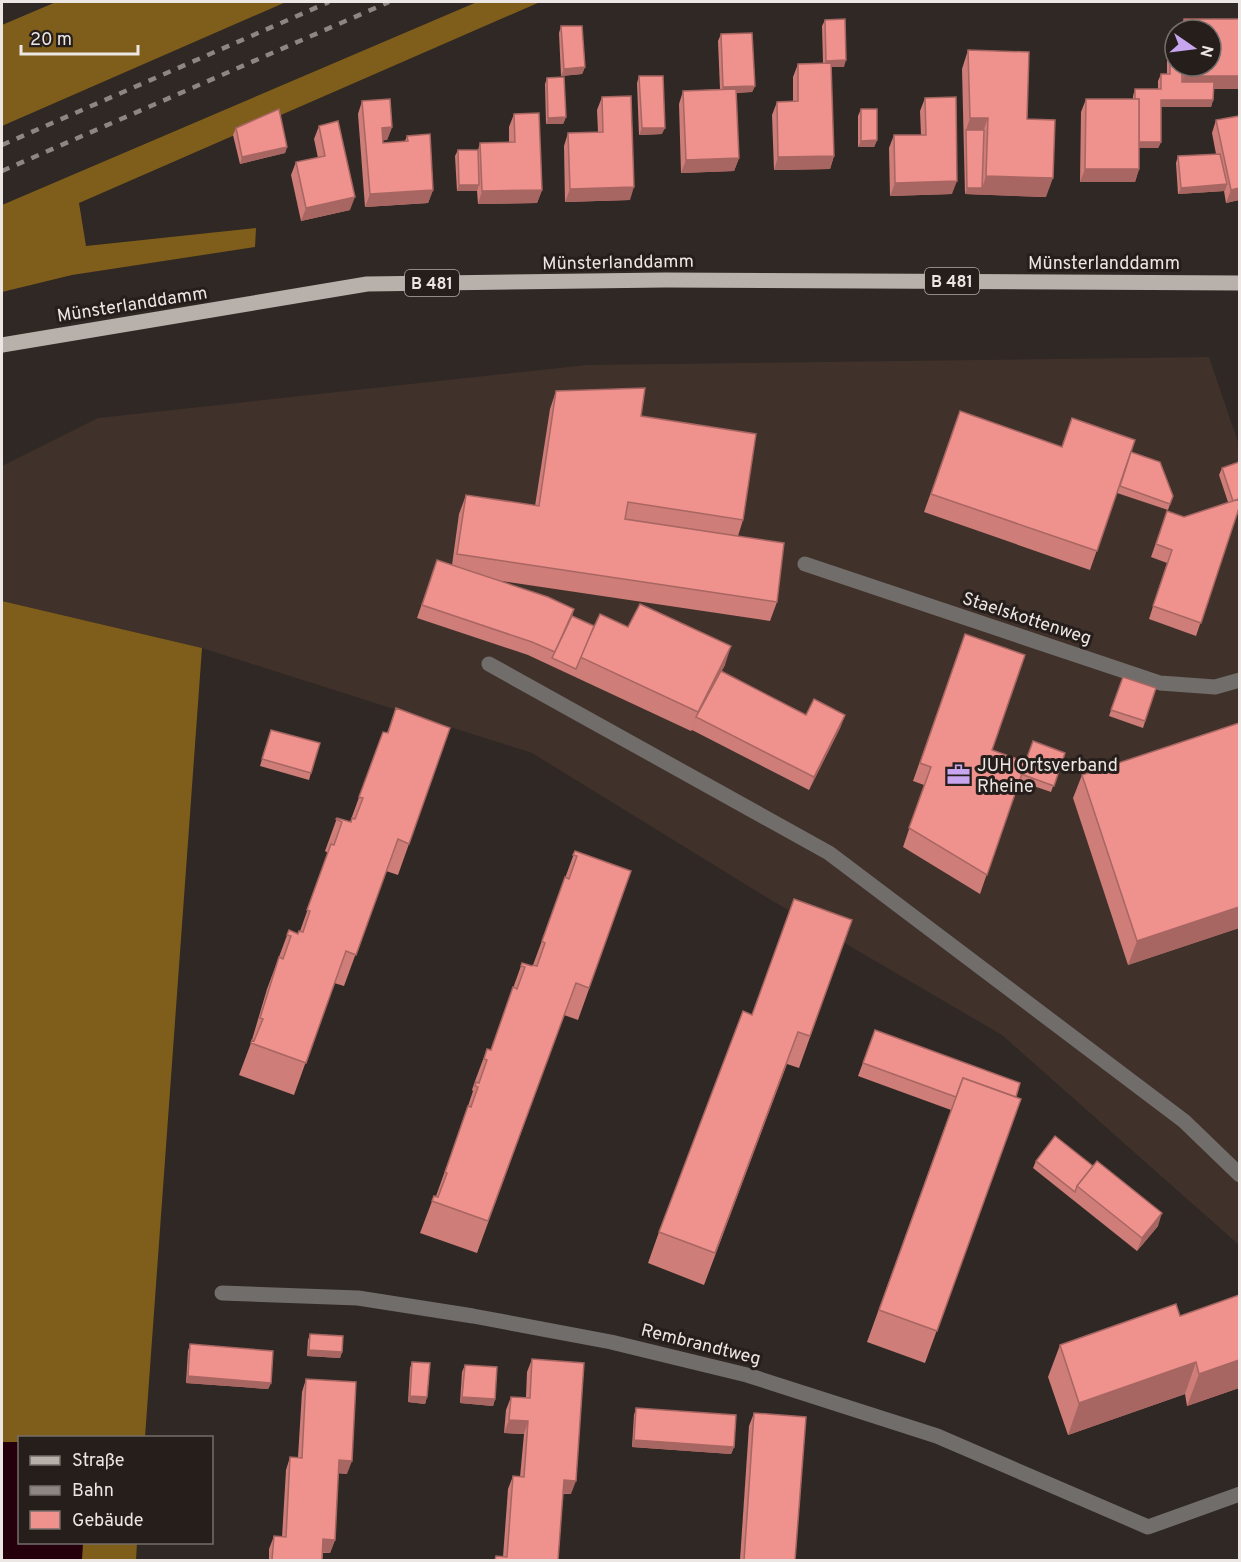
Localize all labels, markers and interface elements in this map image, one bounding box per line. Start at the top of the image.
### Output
scale bar [21,18,138,56]
north arrow [1163,18,1223,78]
text: 20 m [30,29,72,52]
text: N [1195,43,1217,59]
street label: Münsterlanddamm [542,251,694,276]
street label: Münsterlanddamm [1028,253,1180,276]
road number: B 481 [925,268,979,294]
road number: B 481 [405,270,459,296]
street label: Münsterlanddamm [55,282,209,329]
street label: Staelskottenweg [959,588,1094,651]
place label: JUH Ortsverband Rheine [977,755,1118,799]
office icon: JUH Ortsverband Rheine [946,762,972,788]
street label: Rembrandtweg [638,1319,763,1371]
legend [18,1436,213,1544]
text: Straße [72,1450,124,1473]
text: Bahn [72,1480,114,1503]
text: Gebäude [72,1510,144,1533]

